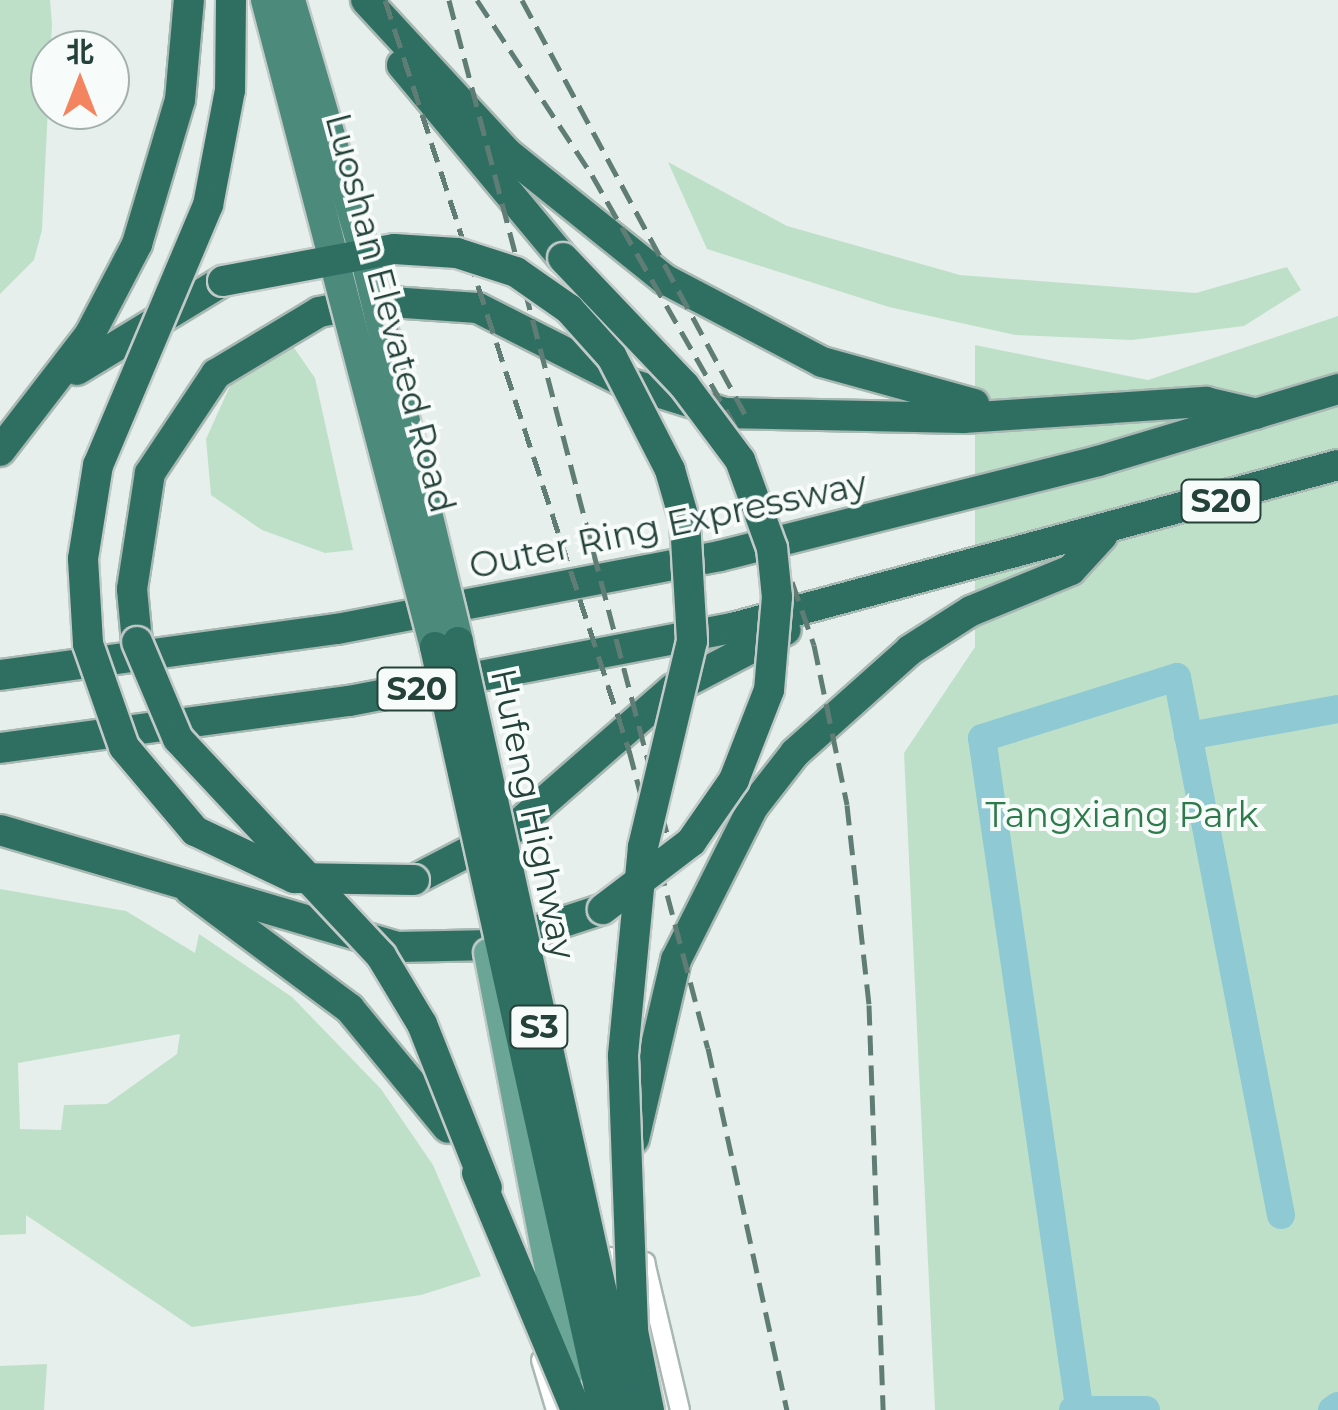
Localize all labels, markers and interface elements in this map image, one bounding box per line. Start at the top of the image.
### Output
north arrow [30,30,130,130]
text: 北 [66,35,94,69]
street label: Luoshan Elevated Road [316,109,464,517]
street label: Outer Ring Expressway [465,462,871,588]
road number: S20 [1178,474,1264,528]
road number: S20 [374,662,460,716]
street label: Hufeng Highway [482,665,584,963]
park label: Tangxiang Park [986,794,1258,836]
road number: S3 [509,1000,569,1054]

